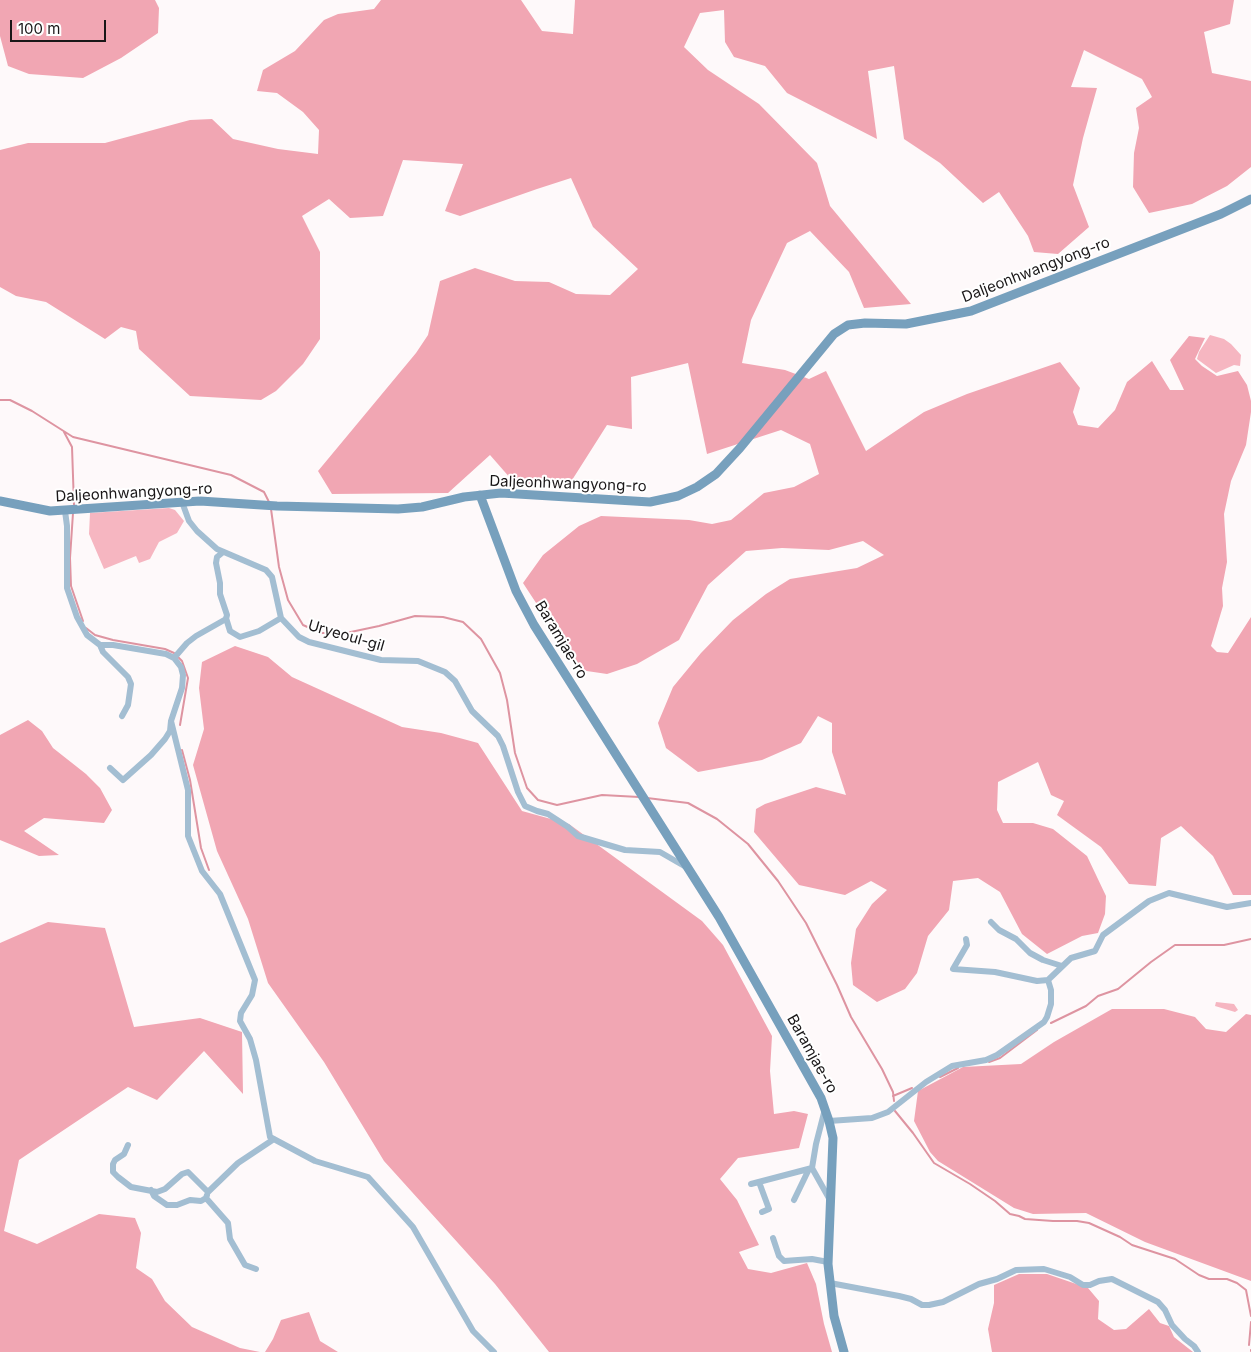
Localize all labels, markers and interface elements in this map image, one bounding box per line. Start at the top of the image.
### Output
scale bar [12,10,109,42]
text: 100 m [18,19,60,38]
street label: Daljeonhwangyong-ro [959,233,1113,307]
street label: Daljeonhwangyong-ro [489,472,647,496]
street label: Daljeonhwangyong-ro [55,480,213,506]
street label: Baramjae-ro [531,598,591,682]
street label: Uryeoul-gil [306,616,386,656]
street label: Baramjae-ro [783,1011,841,1097]

